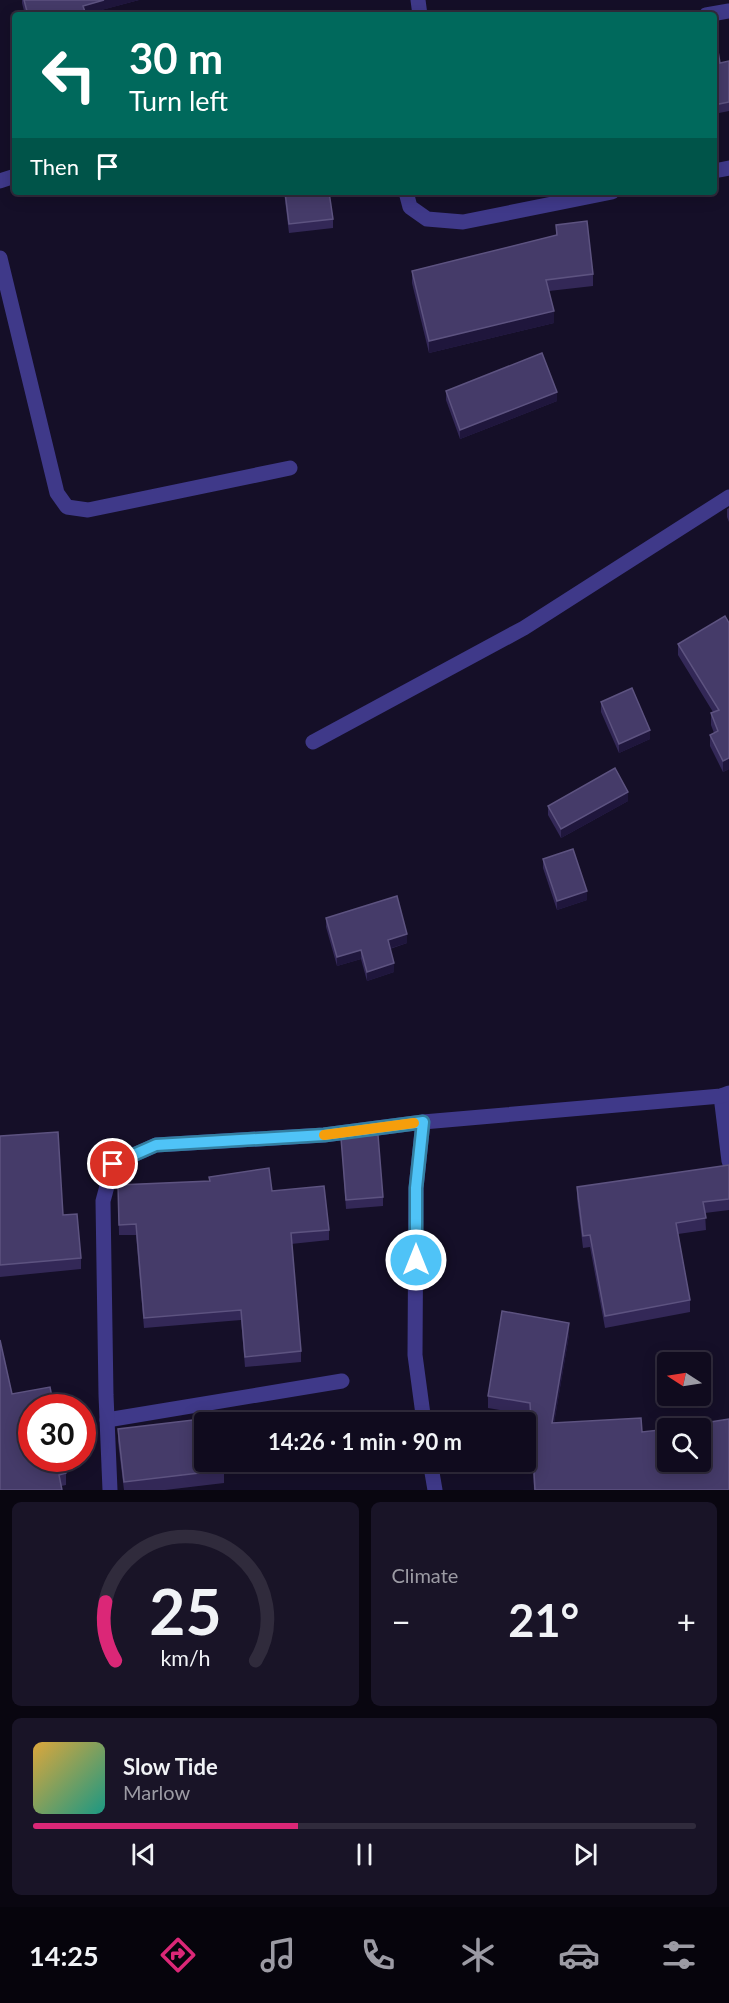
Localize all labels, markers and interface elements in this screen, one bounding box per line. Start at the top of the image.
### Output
text: 30 m [129,33,223,83]
icon: left [30,36,108,114]
text: Turn left [129,84,228,117]
icon: arrive [91,150,124,183]
text: Then [30,153,79,180]
pin [87,1138,138,1189]
icon: arrive [96,1147,129,1180]
position arrow [384,1228,448,1292]
north arrow [657,1352,711,1406]
map controls [657,1352,711,1472]
speed limit sign: 30 [18,1394,96,1472]
button: search [657,1418,711,1472]
text: 14:26 · 1 min · 90 m [268,1428,462,1455]
text: Climate [392,1563,458,1587]
text: 25 [149,1573,221,1648]
text: 21° [508,1593,579,1647]
text: − [392,1601,411,1641]
text: + [677,1601,696,1641]
text: km/h [160,1645,210,1671]
text: Slow Tide [123,1753,218,1780]
text: Marlow [123,1780,190,1804]
icon: previous [127,1838,160,1871]
icon: pause [348,1838,381,1871]
icon: next [569,1838,602,1871]
icon: directions [157,1934,199,1976]
icon: music [257,1934,299,1976]
icon: phone [357,1934,399,1976]
icon: climate [457,1934,499,1976]
icon: car [558,1934,600,1976]
icon: filters [658,1934,700,1976]
text: 14:25 [29,1939,99,1972]

